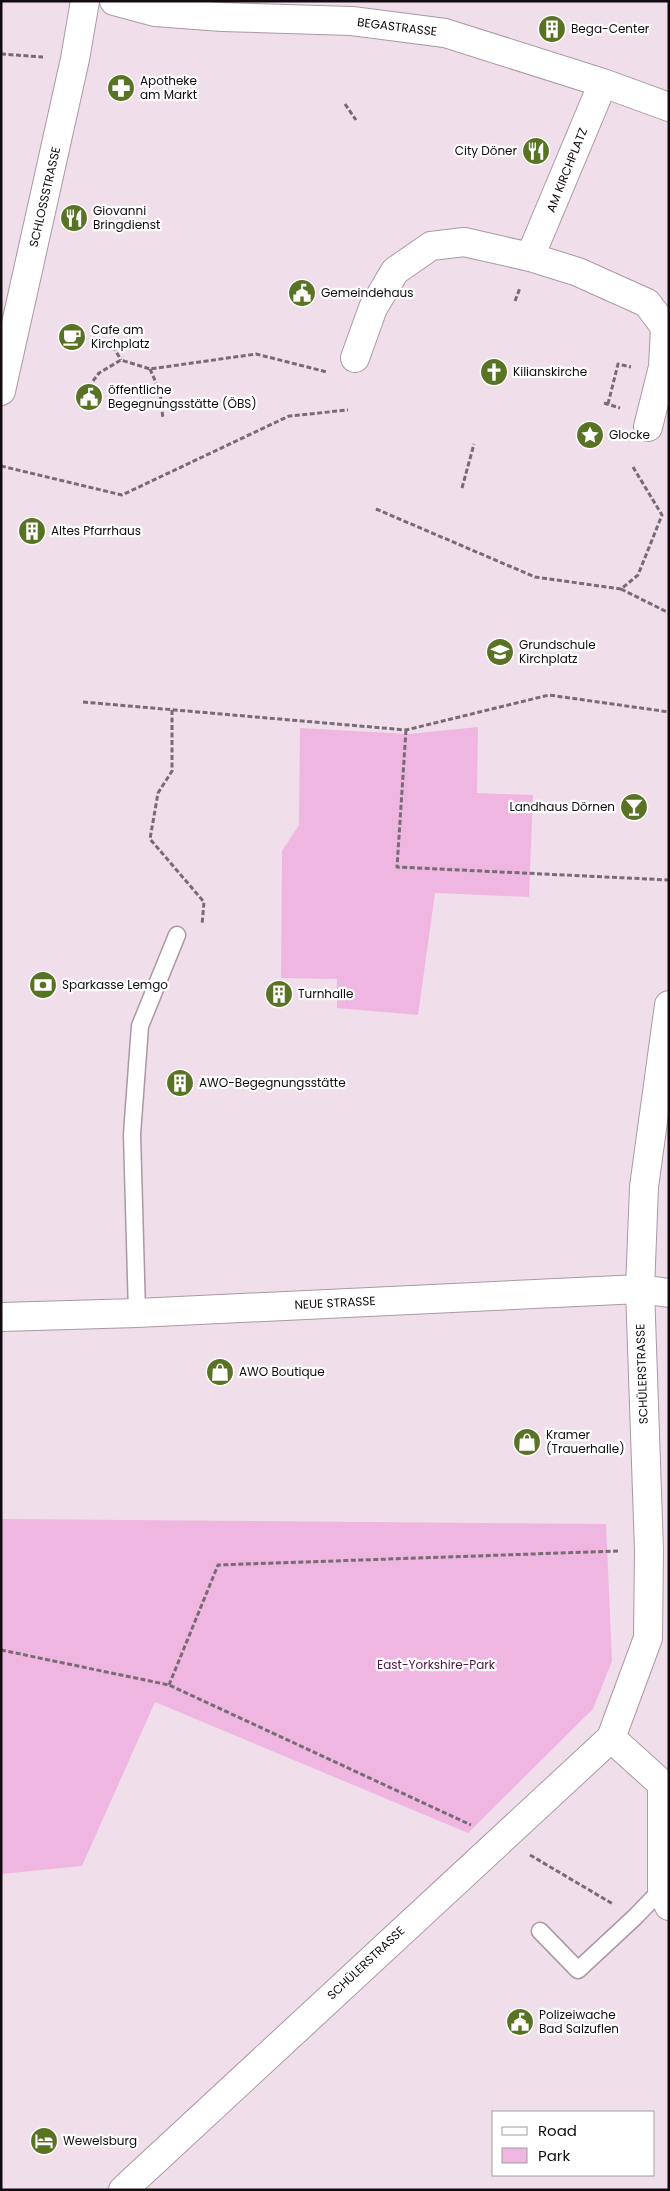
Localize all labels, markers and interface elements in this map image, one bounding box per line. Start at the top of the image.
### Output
street label: BEGASTRASSE [356,13,438,40]
building icon: Bega-Center [537,14,567,44]
place label: Bega-Center [571,20,650,37]
place label: Apotheke am Markt [140,72,197,103]
pharmacy icon: Apotheke am Markt [106,73,136,103]
street label: AM KIRCHPLATZ [542,125,591,215]
restaurant icon: City Döner [521,136,551,166]
place label: City Döner [455,142,518,159]
street label: SCHLOSSSTRASSE [25,145,64,249]
place label: Giovanni Bringdienst [93,202,160,233]
restaurant icon: Giovanni Bringdienst [59,203,89,233]
public building icon: Gemeindehaus [287,278,317,308]
place label: Gemeindehaus [321,284,414,301]
place label: Cafe am Kirchplatz [91,321,150,352]
cafe icon: Cafe am Kirchplatz [57,322,87,352]
church icon: Kilianskirche [479,357,509,387]
place label: Kilianskirche [513,363,587,380]
place label: öffentliche Begegnungsstätte (ÖBS) [108,381,257,412]
public building icon: öffentliche Begegnungsstätte (ÖBS) [74,382,104,412]
place icon: Glocke [575,420,605,450]
place label: Glocke [609,426,650,443]
building icon: Altes Pfarrhaus [17,516,47,546]
place label: Altes Pfarrhaus [51,522,141,539]
place label: Grundschule Kirchplatz [519,636,596,667]
school or university icon: Grundschule Kirchplatz [485,637,515,667]
bar icon: Landhaus Dörnen [619,792,649,822]
place label: Landhaus Dörnen [510,798,615,815]
bank icon: Sparkasse Lemgo [28,970,58,1000]
place label: Sparkasse Lemgo [62,976,168,993]
building icon: Turnhalle [264,979,294,1009]
place label: Turnhalle [298,985,353,1002]
building icon: AWO-Begegnungsstätte [165,1068,195,1098]
place label: AWO-Begegnungsstätte [199,1074,346,1091]
street label: NEUE STRASSE [294,1292,376,1313]
street label: SCHÜLERSTRASSE [631,1323,652,1425]
shop icon: AWO Boutique [205,1357,235,1387]
place label: AWO Boutique [239,1363,325,1380]
place label: Kramer (Trauerhalle) [546,1426,625,1457]
shop icon: Kramer (Trauerhalle) [512,1427,542,1457]
park label: East-Yorkshire-Park [377,1656,496,1673]
street label: SCHÜLERSTRASSE [323,1922,408,2003]
place label: Polizeiwache Bad Salzuflen [539,2006,619,2037]
public building icon: Polizeiwache Bad Salzuflen [505,2007,535,2037]
legend [492,2111,655,2176]
text: Road [538,2120,577,2141]
hotel icon: Wewelsburg [29,2126,59,2156]
place label: Wewelsburg [63,2132,137,2149]
text: Park [538,2145,570,2166]

